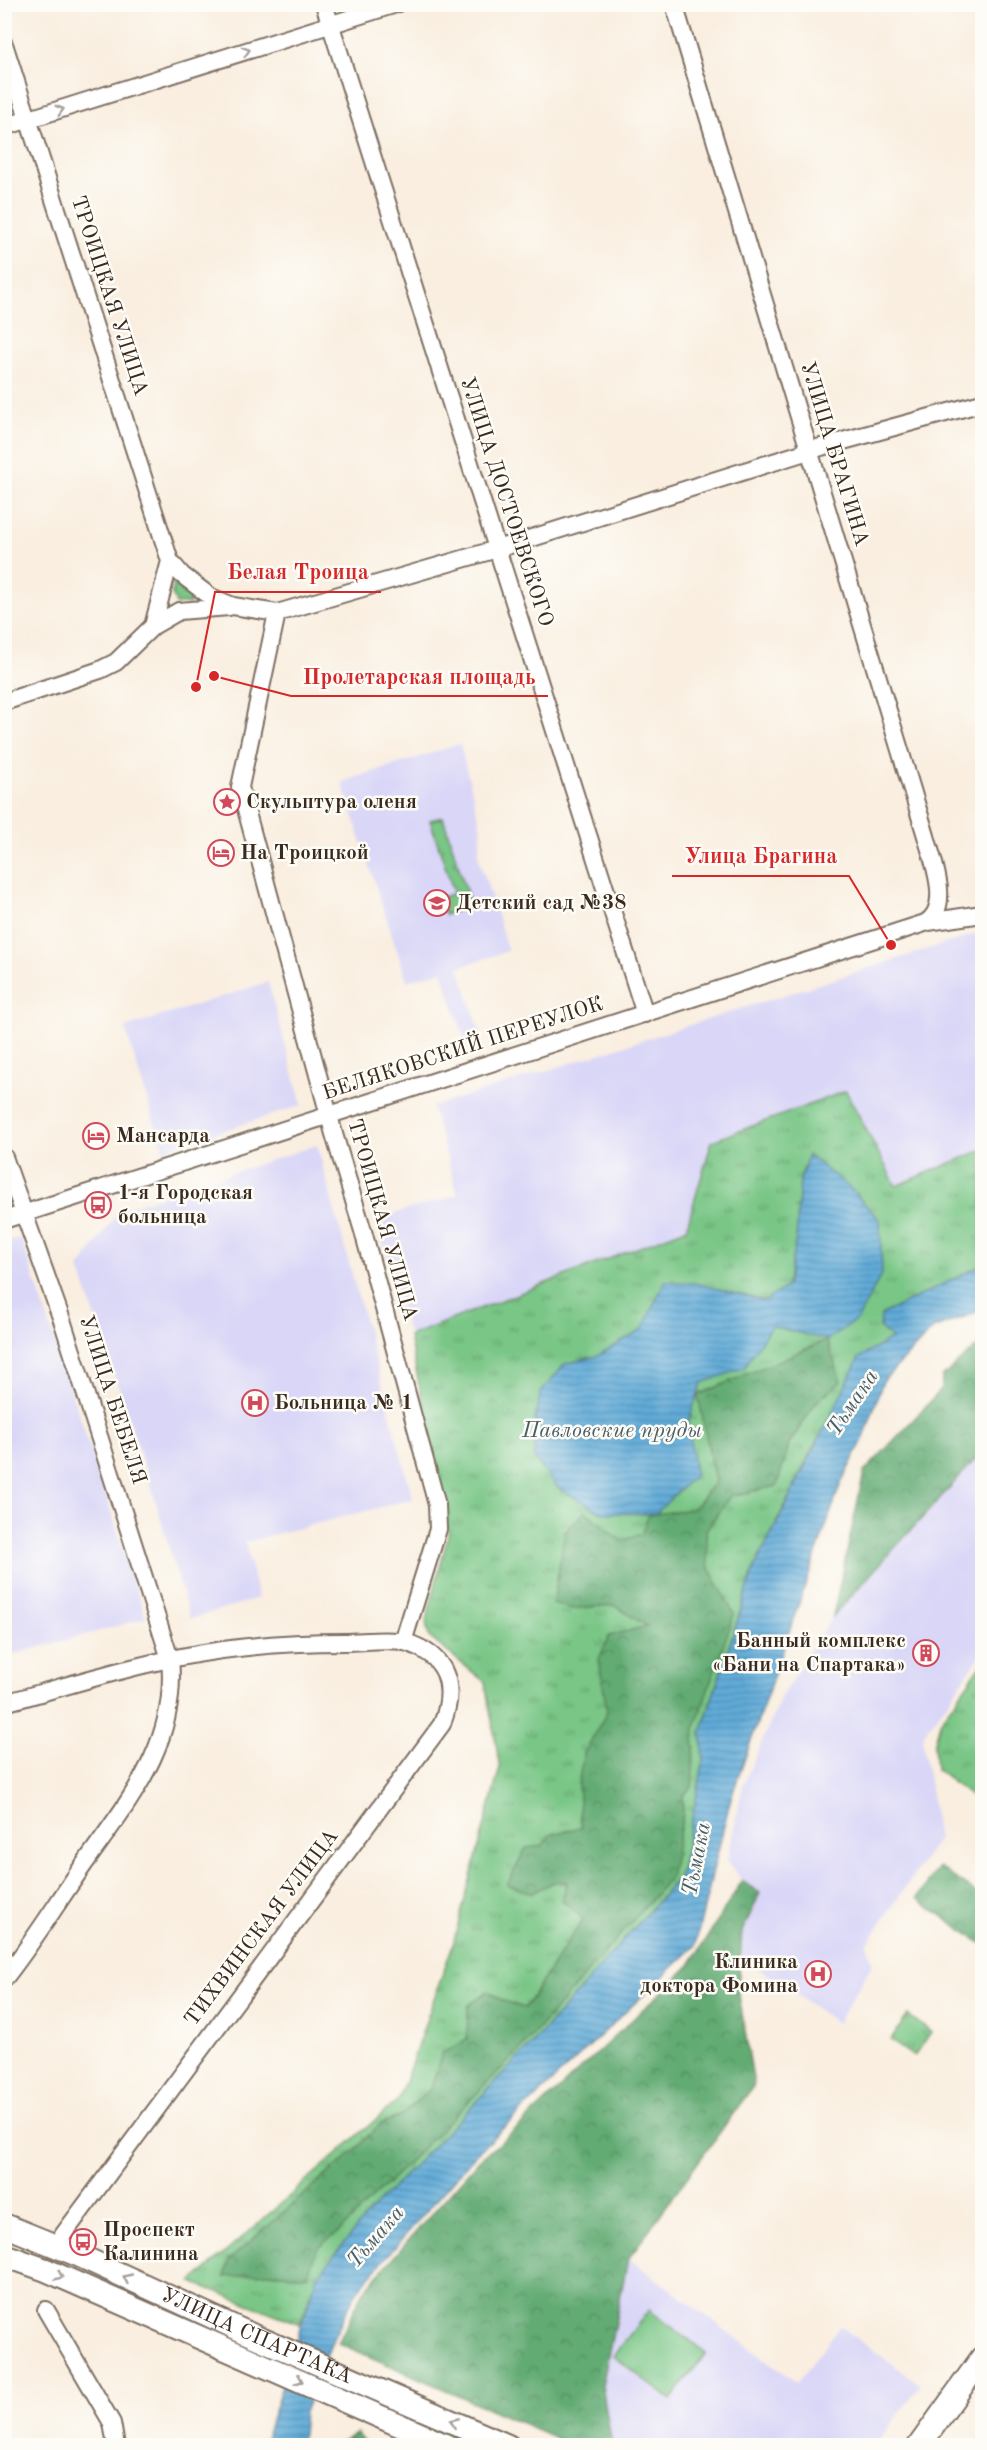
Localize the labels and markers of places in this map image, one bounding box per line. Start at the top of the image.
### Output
callout: Белая Троица [215,552,381,592]
callout: Пролетарская площадь [291,656,548,696]
place icon: Скульптура оленя [212,787,242,817]
place label: Скульптура оленя [246,792,417,813]
callout: Улица Брагина [672,836,849,876]
hotel icon: На Троицкой [206,838,236,868]
place label: На Троицкой [240,843,369,864]
school or university icon: Детский сад №38 [422,888,452,918]
place label: Детский сад №38 [456,893,626,914]
hotel icon: Мансарда [81,1121,111,1151]
place label: Мансарда [116,1126,210,1147]
place label: 1-я Городская больница [118,1183,253,1228]
bus stop icon: 1-я Городская больница [83,1190,113,1220]
hospital icon: Больница № 1 [240,1388,270,1418]
place label: Больница № 1 [274,1393,413,1414]
place label: Банный комплекс «Бани на Спартака» [712,1631,906,1676]
building icon: Банный комплекс «Бани на Спартака» [911,1638,941,1668]
place label: Клиника доктора Фомина [640,1952,798,1997]
hospital icon: Клиника доктора Фомина [803,1959,833,1989]
place label: Проспект Калинина [103,2220,199,2265]
bus stop icon: Проспект Калинина [68,2227,98,2257]

